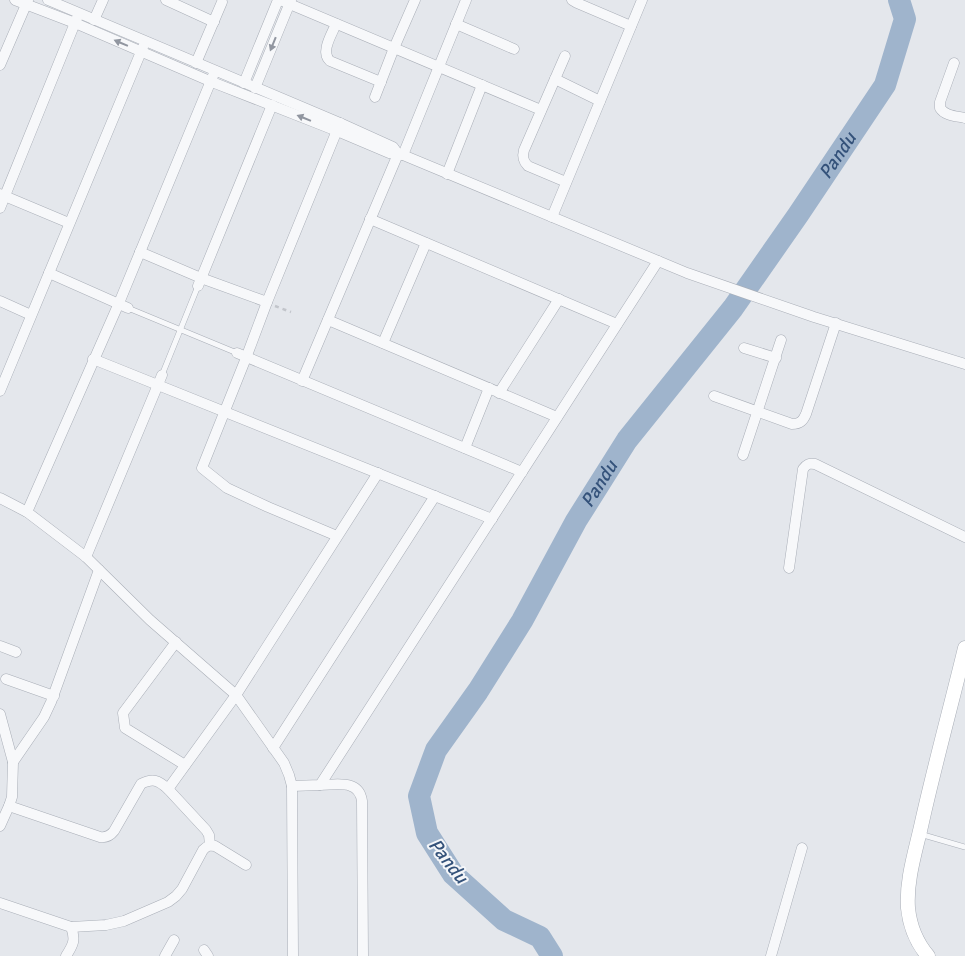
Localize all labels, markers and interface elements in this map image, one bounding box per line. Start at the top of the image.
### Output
one-way arrow [269,37,277,52]
one-way arrow [114,39,129,47]
one-way arrow [296,114,311,122]
water label: Pandu [814,127,863,184]
water label: Pandu [576,455,624,512]
water label: Pandu [423,834,474,890]

